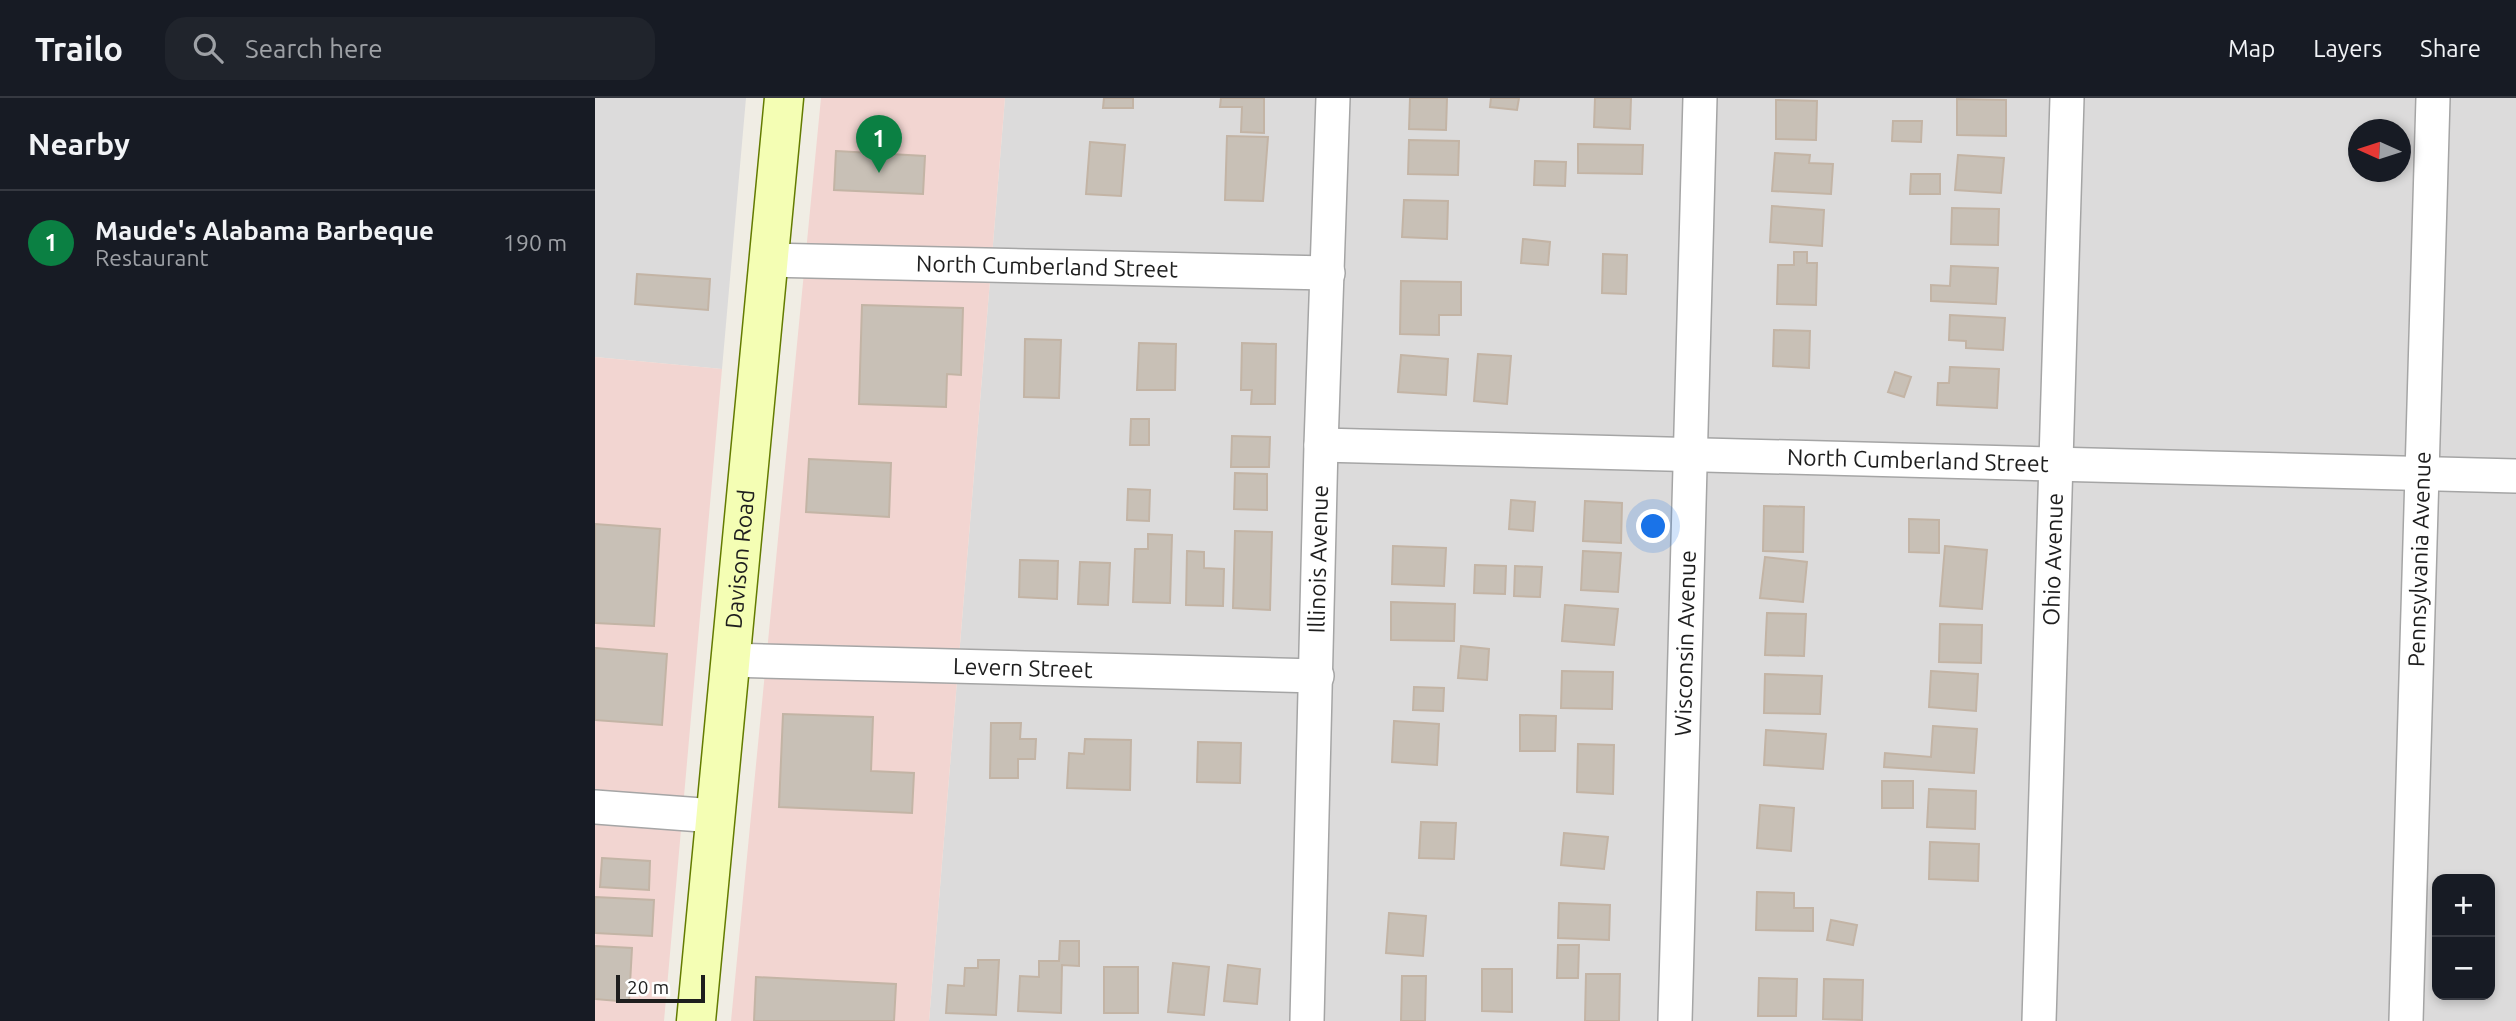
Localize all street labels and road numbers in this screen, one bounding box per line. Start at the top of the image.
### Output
street label: North Cumberland Street [916,250,1178,282]
street label: North Cumberland Street [1787,444,2049,476]
street label: Pennsylvania Avenue [2403,451,2435,667]
street label: Illinois Avenue [1303,485,1332,634]
street label: Davison Road [720,488,759,630]
street label: Ohio Avenue [2038,492,2067,626]
street label: Wisconsin Avenue [1670,550,1700,736]
street label: Levern Street [953,653,1093,682]

